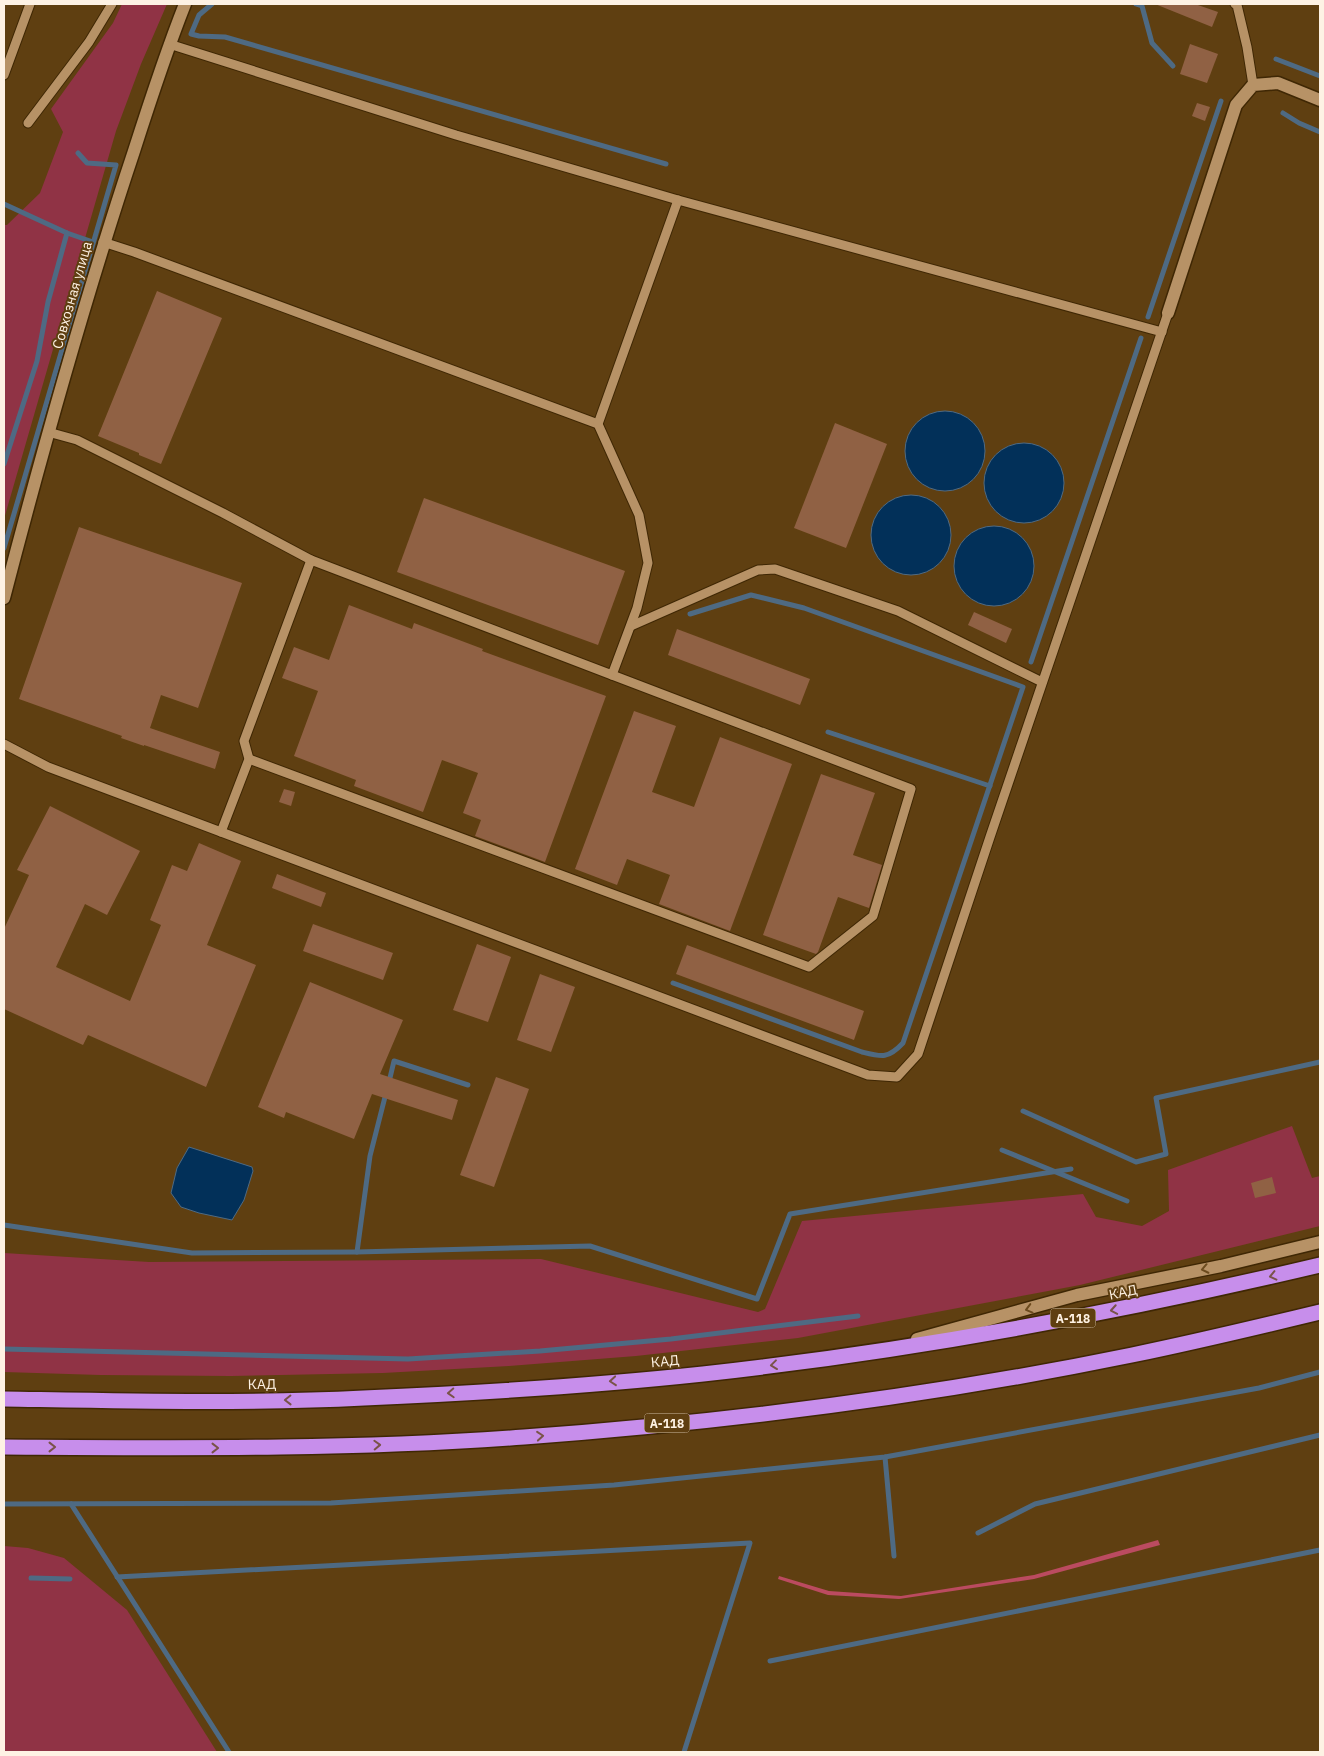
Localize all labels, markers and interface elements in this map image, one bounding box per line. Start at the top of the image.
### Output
street label: Совхозная улица [48,239,96,351]
one-way arrow [1200,1263,1209,1274]
one-way arrow [1268,1270,1277,1281]
street label: КАД [1107,1280,1139,1304]
one-way arrow [1026,1303,1034,1313]
one-way arrow [1110,1305,1118,1315]
road number: А-118 [1050,1309,1096,1328]
street label: КАД [650,1351,680,1371]
one-way arrow [770,1359,778,1370]
street label: КАД [248,1375,276,1393]
one-way arrow [609,1376,617,1387]
one-way arrow [447,1388,455,1399]
one-way arrow [284,1395,292,1405]
road number: А-118 [644,1414,690,1432]
one-way arrow [536,1430,544,1441]
one-way arrow [374,1440,382,1450]
one-way arrow [49,1442,57,1452]
one-way arrow [212,1443,219,1453]

